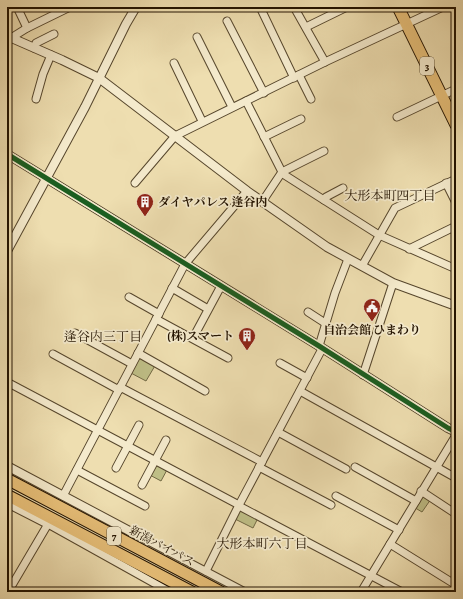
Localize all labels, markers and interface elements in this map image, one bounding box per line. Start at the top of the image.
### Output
road number: 3 [420,57,434,75]
district label: 大形本町四丁目 [344,187,436,204]
building icon: ダイヤパレス 逢谷内 [135,192,155,217]
place label: ダイヤパレス 逢谷内 [158,194,268,210]
public building icon: 自治会館 ひまわり [362,297,382,322]
place label: 自治会館 ひまわり [323,322,421,338]
building icon: (株)スマート [237,326,257,351]
district label: 逢谷内三丁目 [64,328,142,345]
place label: (株)スマート [167,328,234,344]
street label: 新潟バイパス [127,522,197,570]
road number: 7 [107,527,121,545]
district label: 大形本町六丁目 [216,535,308,552]

